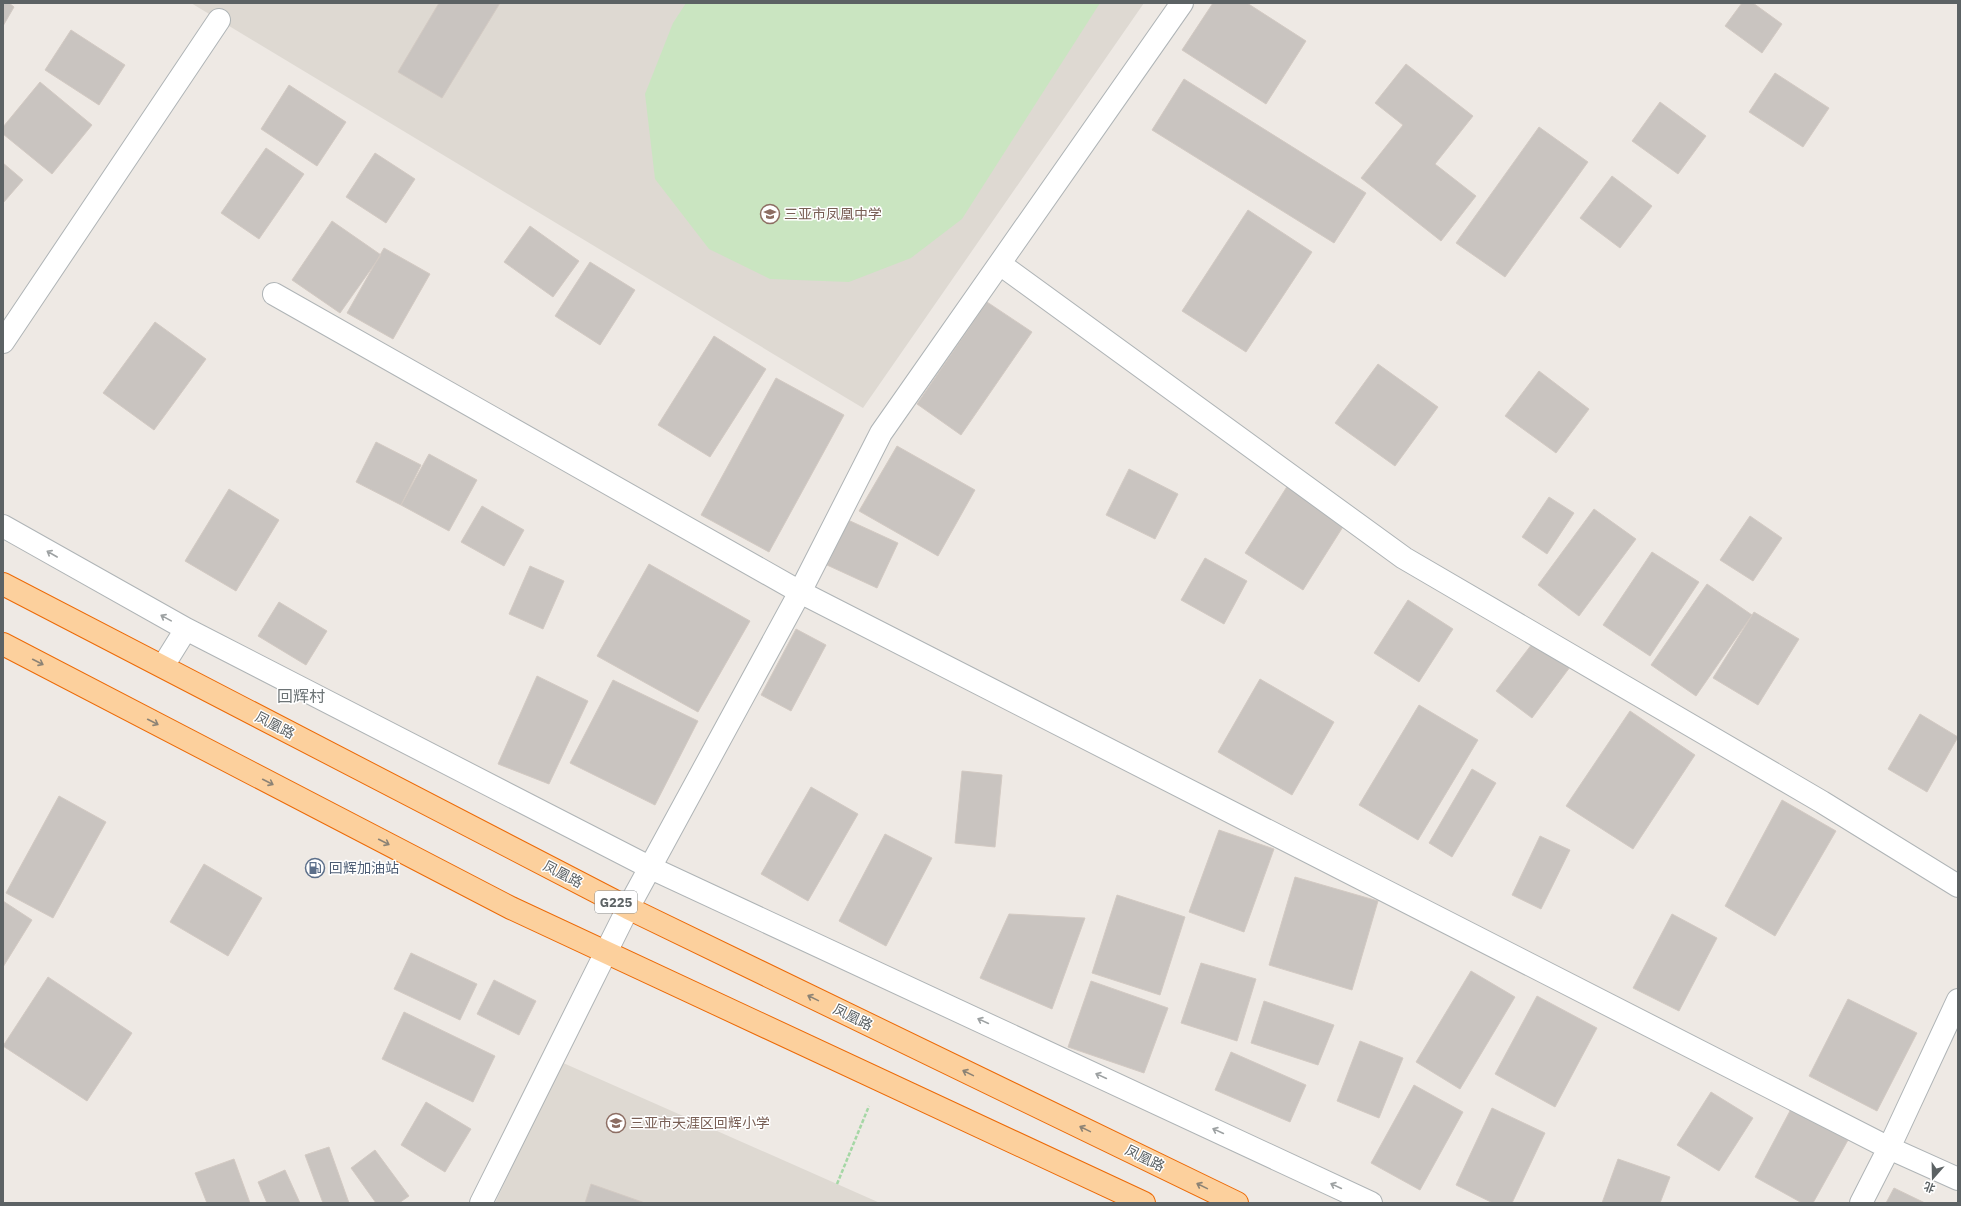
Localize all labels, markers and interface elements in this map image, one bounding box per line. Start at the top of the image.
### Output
school or university icon: 三亚市凤凰中学 [759,203,781,225]
place label: 三亚市凤凰中学 [784,205,882,223]
one-way arrow [46,549,58,557]
one-way arrow [160,613,172,621]
one-way arrow [31,659,43,666]
district label: 回辉村 [277,686,325,706]
street label: 凤凰路 [252,707,298,743]
one-way arrow [147,719,159,726]
one-way arrow [262,778,274,786]
one-way arrow [378,838,390,846]
street label: 凤凰路 [540,856,586,892]
fuel station icon: 回辉加油站 [304,857,326,879]
place label: 回辉加油站 [329,859,399,877]
road number: G225 [595,891,637,913]
one-way arrow [807,994,819,1001]
street label: 凤凰路 [830,1000,876,1034]
one-way arrow [977,1017,989,1024]
one-way arrow [962,1069,974,1076]
one-way arrow [1095,1072,1107,1079]
school or university icon: 三亚市天涯区回辉小学 [605,1112,627,1134]
place label: 三亚市天涯区回辉小学 [630,1114,770,1132]
one-way arrow [1079,1125,1091,1132]
one-way arrow [1213,1127,1225,1134]
street label: 凤凰路 [1122,1141,1168,1175]
north arrow [1913,1158,1953,1198]
text: 北 [1922,1179,1937,1196]
one-way arrow [1196,1182,1208,1189]
one-way arrow [1330,1182,1342,1189]

